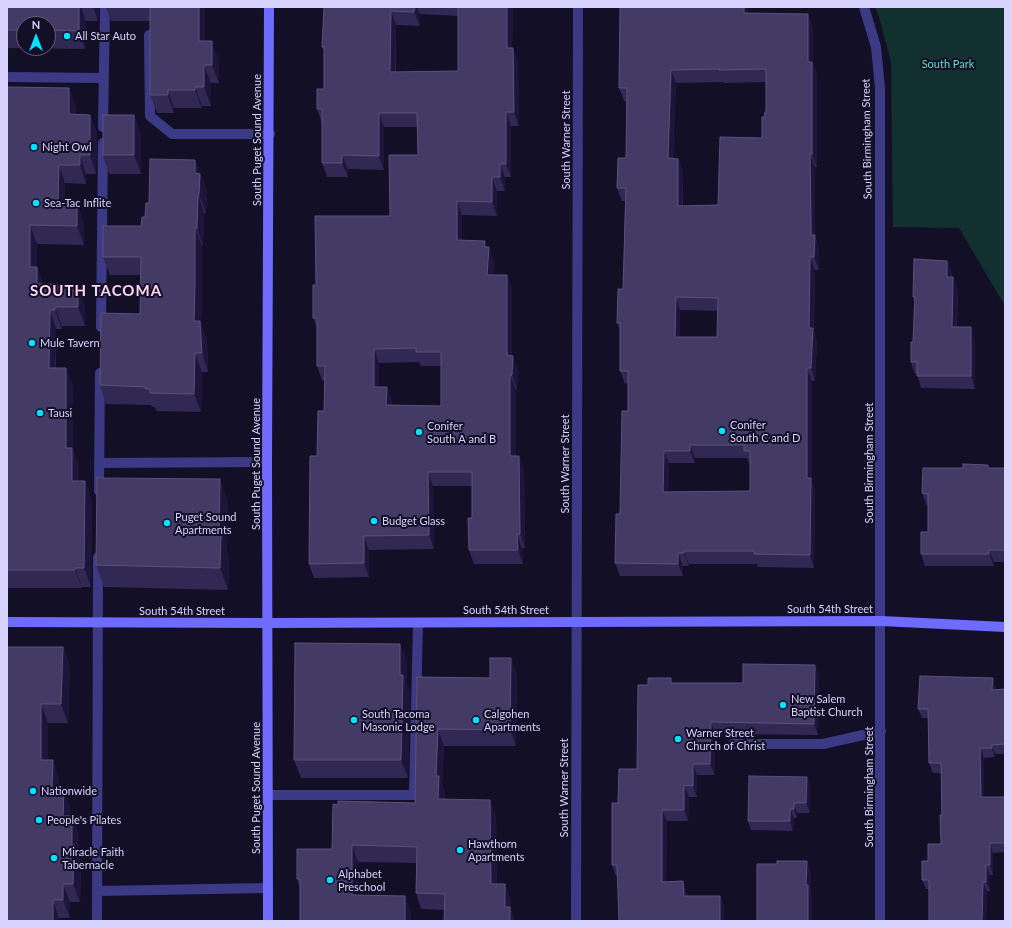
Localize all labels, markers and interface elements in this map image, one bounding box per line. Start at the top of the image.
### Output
north arrow [16,16,56,56]
text: N [32,18,40,31]
place label: All Star Auto [75,29,136,43]
marker: All Star Auto [62,31,72,41]
park label: South Park [922,57,974,71]
street label: South Puget Sound Avenue [250,74,264,206]
street label: South Birmingham Street [859,78,875,200]
street label: South Warner Street [559,90,573,190]
place label: Night Owl [42,140,92,154]
marker: Night Owl [29,142,39,152]
place label: Sea-Tac Inflite [44,196,111,210]
marker: Sea-Tac Inflite [31,198,41,208]
district label: SOUTH TACOMA [30,282,162,300]
place label: Mule Tavern [40,336,100,350]
marker: Mule Tavern [27,338,37,348]
street label: South Puget Sound Avenue [249,398,263,530]
street label: South Birmingham Street [862,403,876,523]
place label: Tausi [48,406,72,420]
marker: Tausi [35,408,45,418]
street label: South Warner Street [558,414,572,514]
place label: Conifer South C and D [730,418,800,444]
place label: Conifer South A and B [427,419,496,445]
marker: Conifer South C and D [717,426,727,436]
marker: Conifer South A and B [414,427,424,437]
place label: Puget Sound Apartments [175,510,236,536]
place label: Budget Glass [382,514,445,528]
marker: Budget Glass [369,516,379,526]
marker: Puget Sound Apartments [162,518,172,528]
street label: South 54th Street [787,602,873,616]
street label: South 54th Street [463,603,549,617]
street label: South 54th Street [139,604,225,618]
place label: New Salem Baptist Church [791,692,863,718]
marker: New Salem Baptist Church [778,700,788,710]
place label: South Tacoma Masonic Lodge [362,707,434,733]
place label: Calgohen Apartments [484,707,541,733]
marker: South Tacoma Masonic Lodge [349,715,359,725]
marker: Calgohen Apartments [471,715,481,725]
street label: South Puget Sound Avenue [249,722,263,854]
place label: Warner Street Church of Christ [686,726,765,752]
street label: South Birmingham Street [862,727,876,847]
marker: Warner Street Church of Christ [673,734,683,744]
street label: South Warner Street [557,738,571,838]
place label: Nationwide [41,784,97,798]
marker: Nationwide [28,786,38,796]
place label: People's Pilates [47,813,121,827]
marker: People's Pilates [34,815,44,825]
place label: Hawthorn Apartments [468,837,525,863]
place label: Miracle Faith Tabernacle [62,845,124,871]
marker: Hawthorn Apartments [455,845,465,855]
marker: Miracle Faith Tabernacle [49,853,59,863]
place label: Alphabet Preschool [338,867,385,893]
marker: Alphabet Preschool [325,875,335,885]

